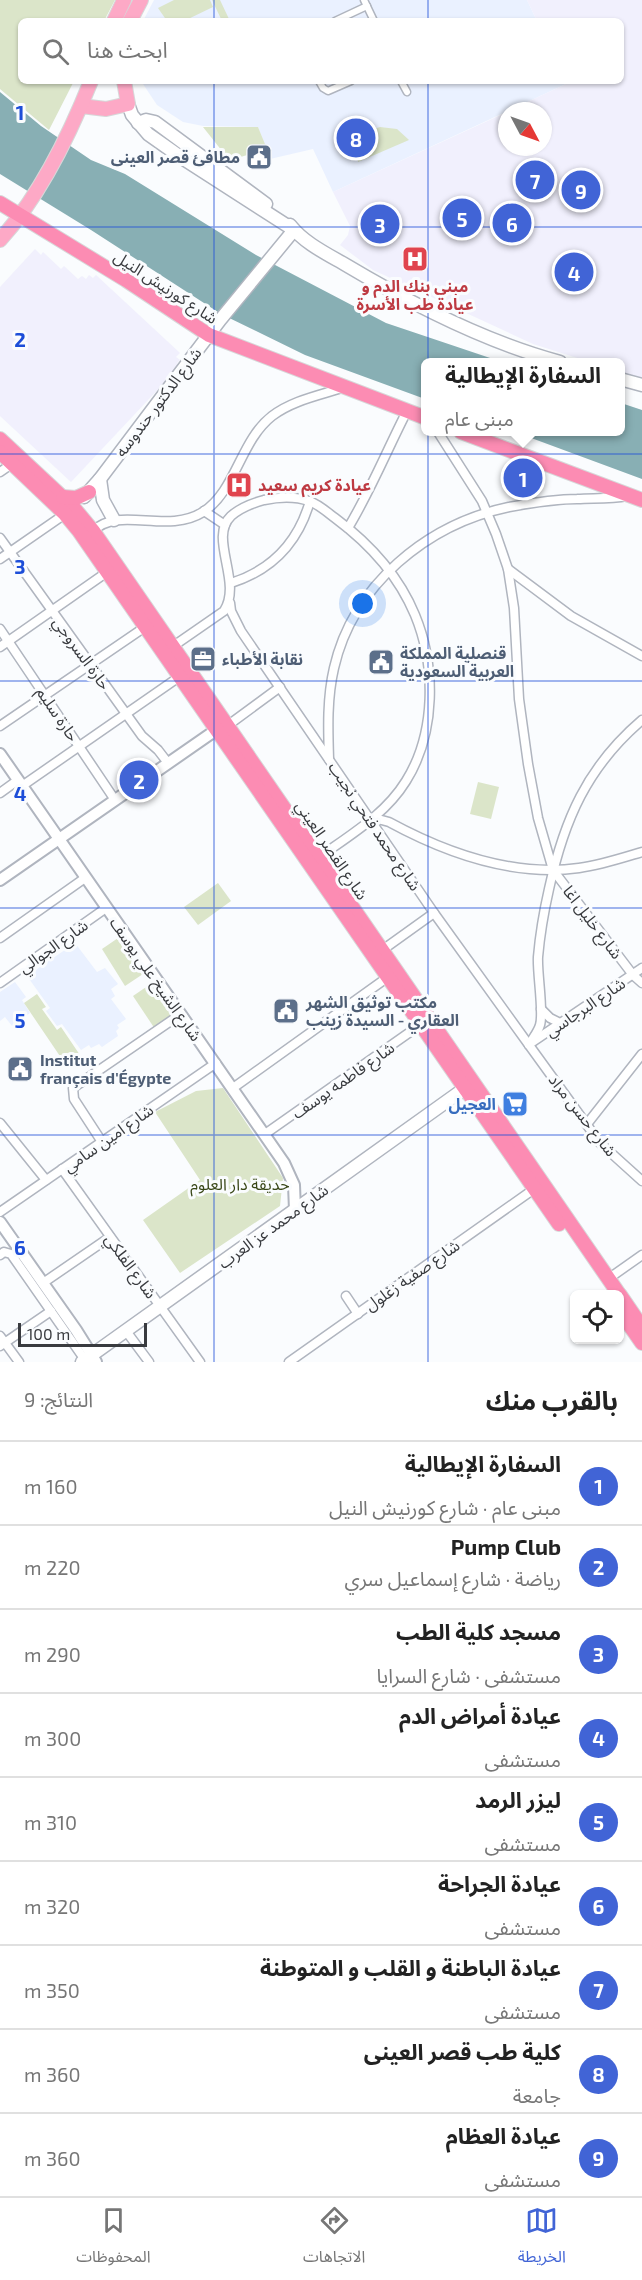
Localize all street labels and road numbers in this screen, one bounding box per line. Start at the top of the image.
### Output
street label: شارع كورنيش النيل [109,246,222,330]
street label: شارع الدكتور حندوسه [110,343,208,462]
street label: حارة السروجي [47,612,115,695]
street label: حارة سليم [30,683,84,747]
street label: شارع محمد فتحي نجيب [322,758,426,896]
street label: شارع القصر العيني [289,797,373,905]
street label: شارع خليل اغا [557,881,627,964]
street label: شارع الشيخ علي يوسف [103,913,206,1047]
street label: شارع الجوالي [14,915,93,980]
street label: شارع البرجاسي [541,973,631,1044]
street label: شارع فاطمه يوسف [288,1037,400,1125]
street label: شارع حسن مراد [542,1070,621,1162]
street label: شارع امين سامي [59,1100,159,1179]
street label: شارع محمد عز العرب [214,1179,334,1275]
street label: شارع الفلكي [98,1230,161,1304]
street label: شارع صفية زغلول [361,1235,465,1318]

